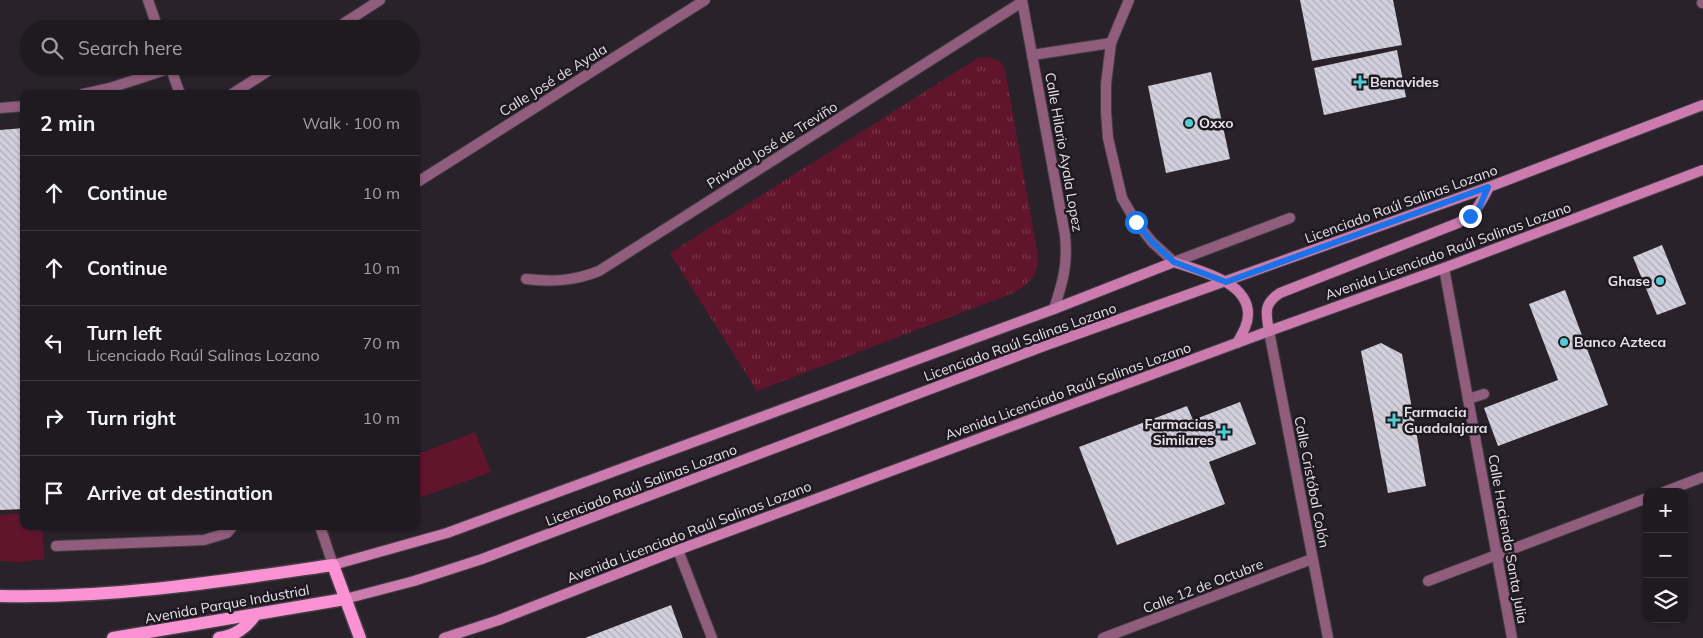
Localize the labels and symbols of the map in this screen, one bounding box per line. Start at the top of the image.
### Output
street label: Calle José de Ayala [496,40,610,120]
street label: Calle Hilario Ayala Lopez [1041,71,1087,233]
place label: Benavides [1370,73,1439,91]
marker: Benavides [1354,76,1366,88]
street label: Privada José de Treviño [703,97,841,193]
place label: Oxxo [1199,114,1234,132]
marker: Oxxo [1183,117,1195,129]
street label: Licenciado Raúl Salinas Lozano [1302,161,1500,247]
street label: Avenida Licenciado Raúl Salinas Lozano [1323,198,1573,304]
route end [1459,205,1482,228]
route start [1125,211,1148,234]
place label: Ghase [1608,272,1650,290]
marker: Ghase [1654,275,1666,287]
street label: Licenciado Raúl Salinas Lozano [921,299,1119,385]
place label: Banco Azteca [1574,333,1666,351]
marker: Banco Azteca [1558,336,1570,348]
street label: Avenida Licenciado Raúl Salinas Lozano [943,338,1193,444]
place label: Farmacia Guadalajara [1404,403,1488,437]
marker: Farmacia Guadalajara [1388,414,1400,426]
place label: Farmacias Similares [1144,415,1214,449]
street label: Calle Cristóbal Colón [1290,415,1334,549]
marker: Farmacias Similares [1218,426,1230,438]
street label: Licenciado Raúl Salinas Lozano [543,440,739,530]
street label: Calle Hacienda Santa Julia [1484,453,1532,625]
street label: Avenida Licenciado Raúl Salinas Lozano [564,477,814,587]
street label: Calle 12 de Octubre [1140,555,1266,617]
street label: Avenida Parque Industrial [143,581,311,627]

